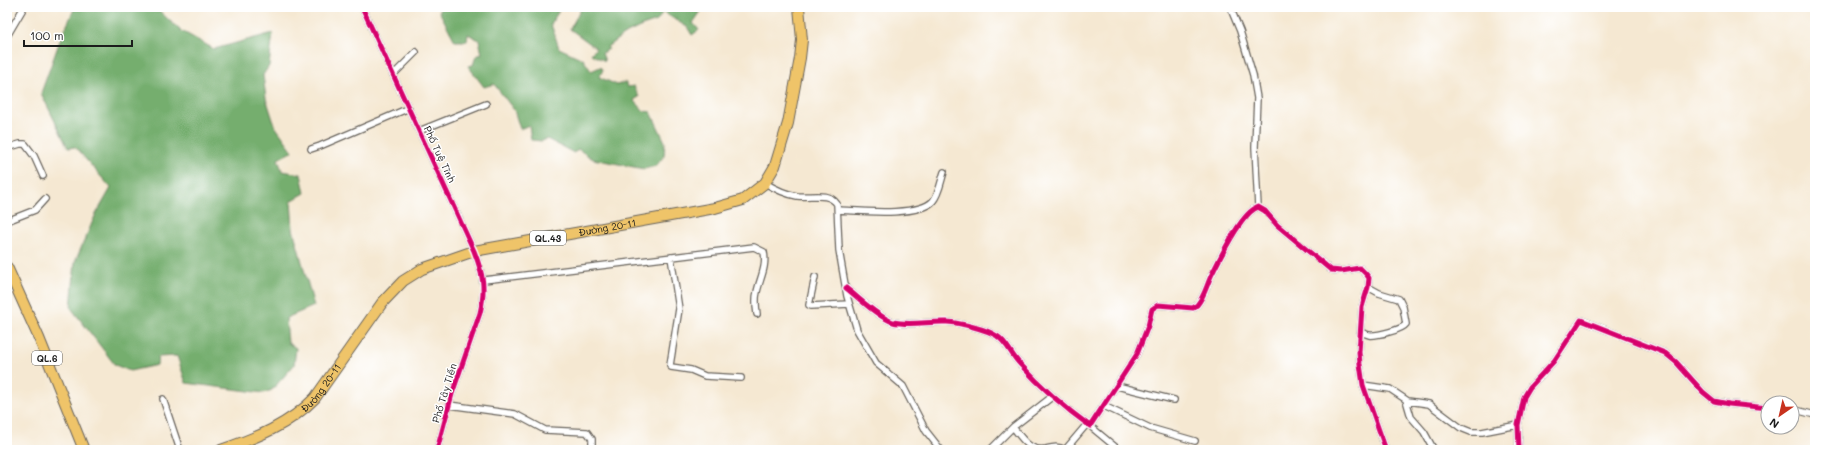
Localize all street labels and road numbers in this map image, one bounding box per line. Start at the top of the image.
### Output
street label: Phố Tuệ Tĩnh [421,123,459,185]
street label: Đường 20-11 [577,215,637,239]
road number: QL.43 [530,231,566,245]
road number: QL.6 [32,351,62,365]
street label: Đường 20-11 [298,361,344,415]
street label: Phố Tây Tiến [428,362,460,424]

